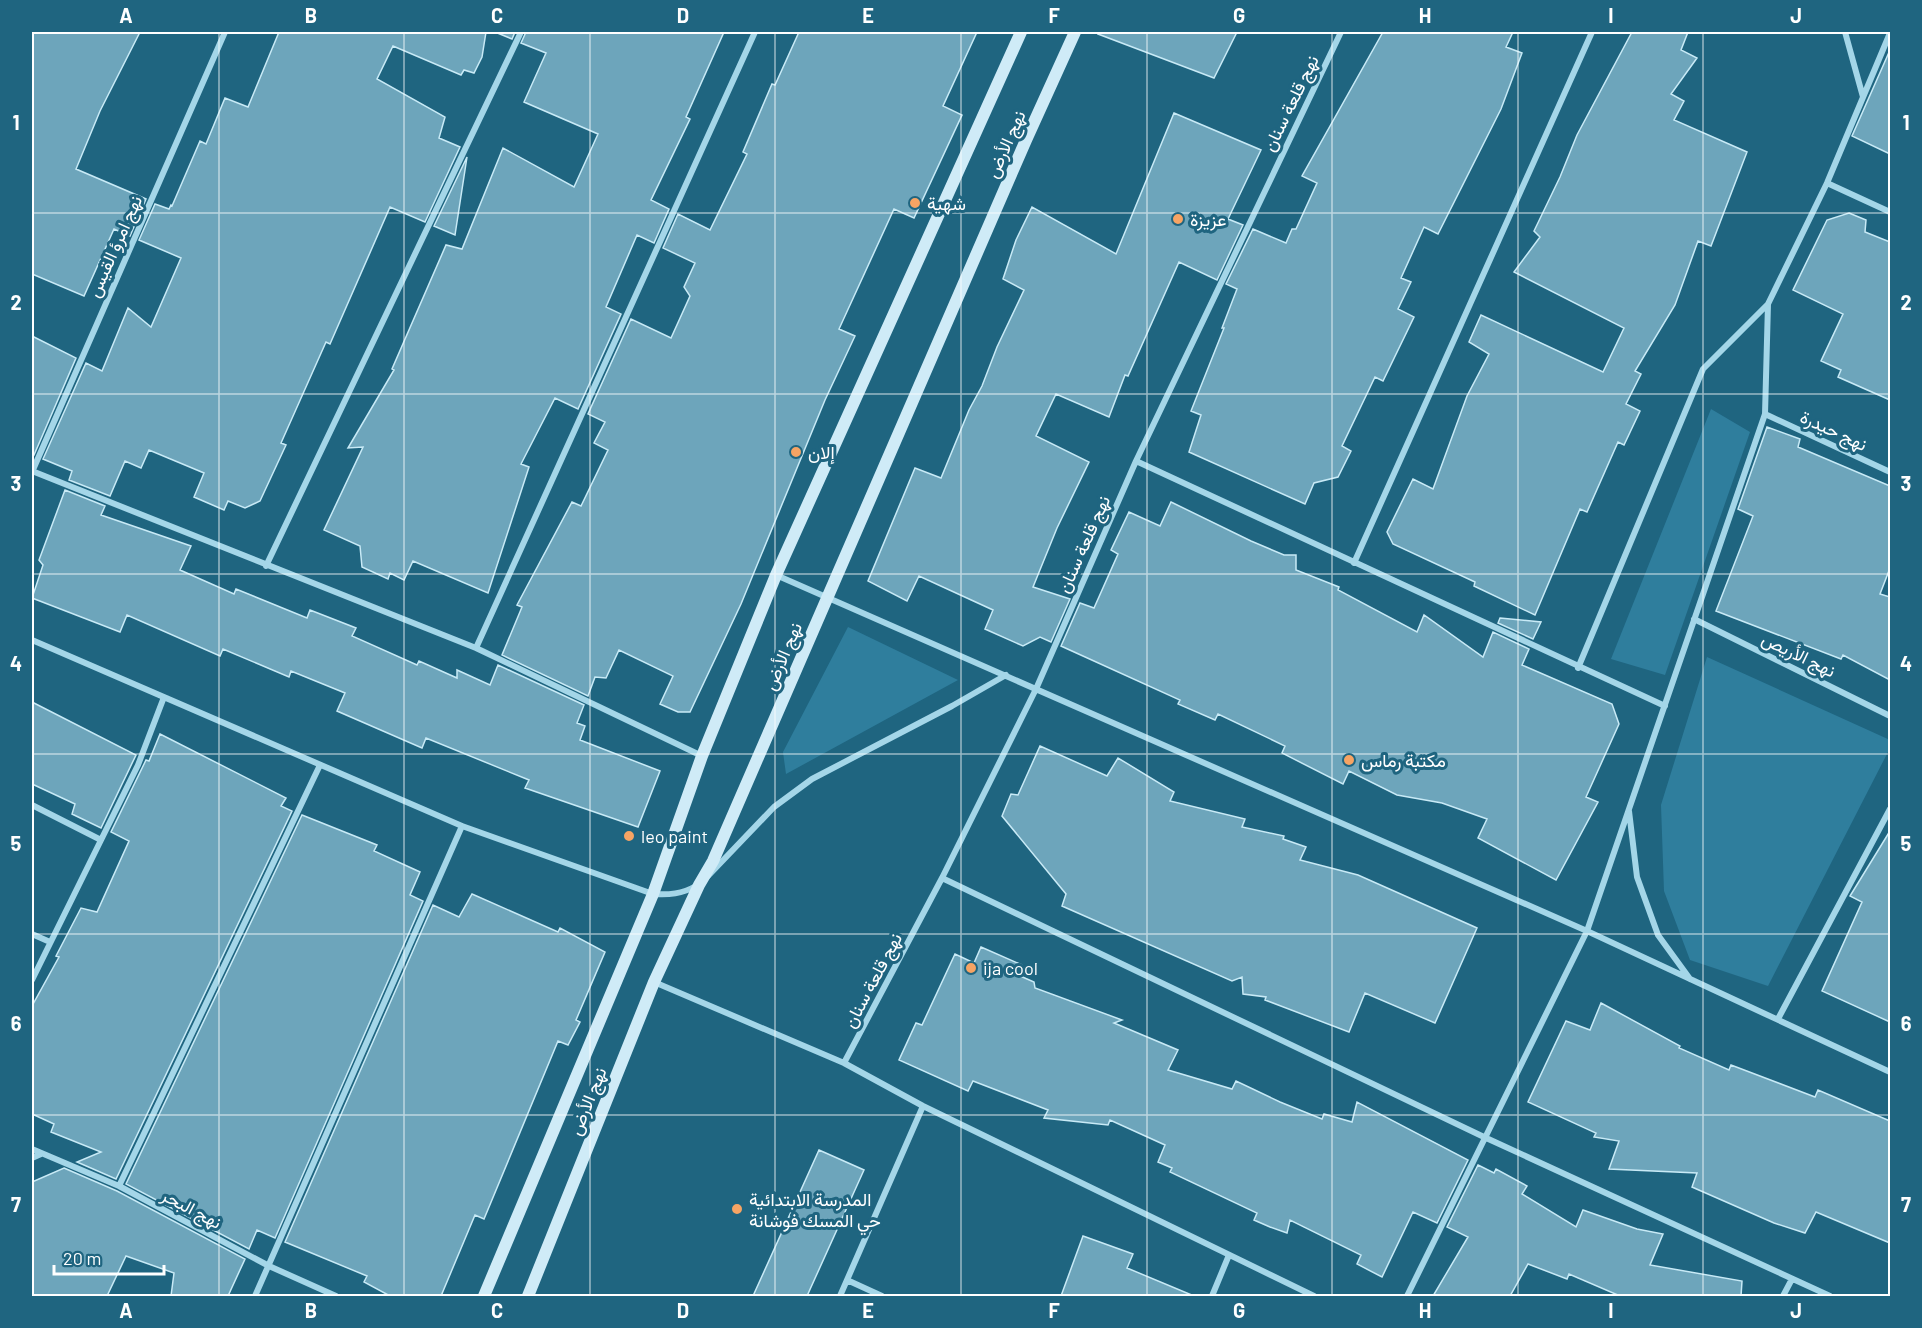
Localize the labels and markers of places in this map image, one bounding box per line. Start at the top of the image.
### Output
place label: شهية [927,192,966,215]
marker: شهية [908,196,922,210]
place label: عزيزة [1190,208,1227,231]
marker: عزيزة [1171,212,1185,226]
place label: إلان [808,441,835,465]
marker: إلان [789,445,803,459]
place label: مكتبة رماس [1361,749,1446,772]
marker: مكتبة رماس [1342,753,1356,767]
place label: leo paint [641,825,708,847]
marker: leo paint [622,829,636,843]
place label: ija cool [983,957,1038,979]
marker: ija cool [964,961,978,975]
place label: المدرسة الابتدائية حي المسك فوشانة [749,1188,881,1236]
marker: المدرسة الابتدائية حي المسك فوشانة [730,1202,744,1216]

